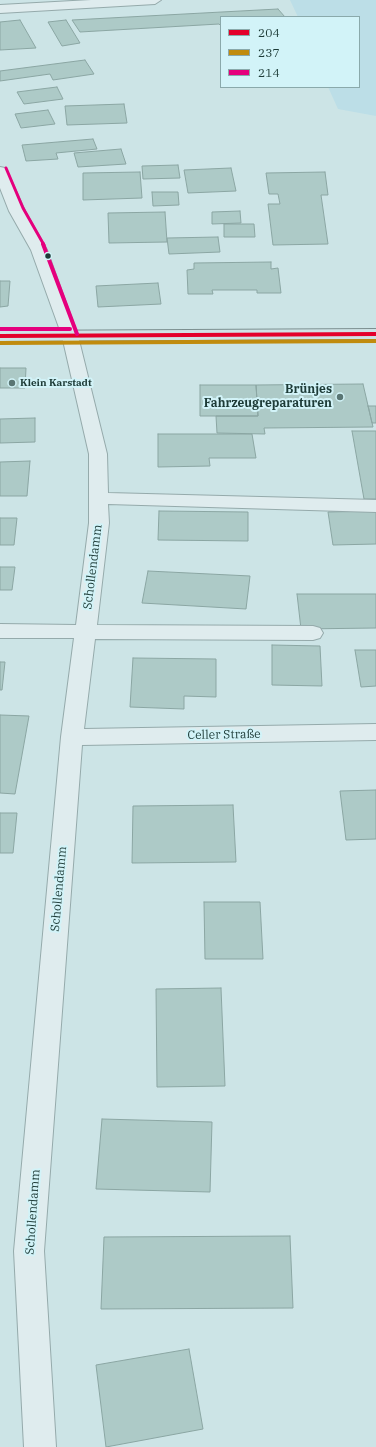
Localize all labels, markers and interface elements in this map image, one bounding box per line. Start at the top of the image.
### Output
legend [220,16,360,88]
text: 204 [258,25,280,40]
text: 237 [258,45,280,60]
text: 214 [258,65,280,80]
unlabelled marker [43,251,53,261]
place label: Klein Karstadt [20,377,92,389]
marker: Klein Karstadt [7,378,17,388]
place label: Brünjes Fahrzeugreparaturen [204,383,332,411]
marker: Brünjes Fahrzeugreparaturen [335,392,345,402]
street label: Schollendamm [81,524,105,610]
street label: Celler Straße [187,727,261,743]
street label: Schollendamm [48,846,70,932]
street label: Schollendamm [23,1169,43,1255]

